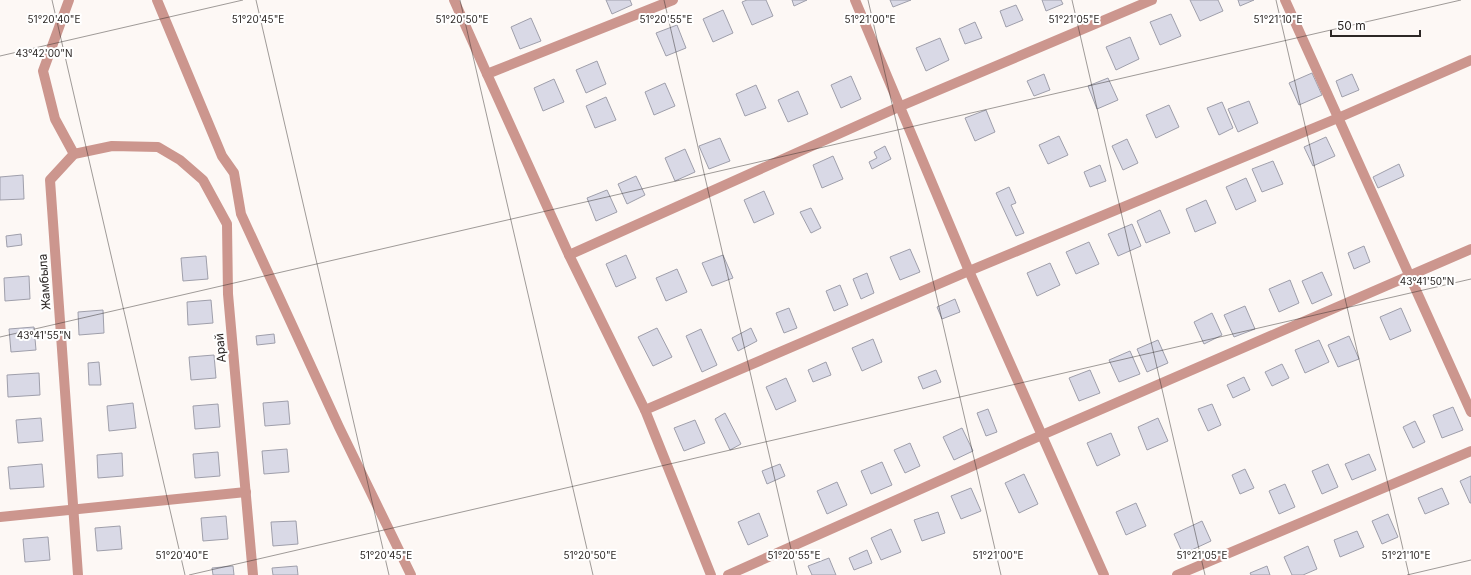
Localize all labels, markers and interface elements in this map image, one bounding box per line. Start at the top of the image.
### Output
scale bar [1331,12,1420,38]
text: 51°20'40"E [28,13,80,25]
text: 51°20'45"E [232,13,284,25]
text: 51°20'50"E [435,13,489,25]
text: 51°20'55"E [640,13,692,25]
text: 51°21'00"E [844,13,896,25]
text: 51°21'05"E [1049,13,1099,25]
text: 51°21'10"E [1254,13,1302,25]
text: 50 m [1337,18,1366,33]
text: 43°42'00"N [16,47,72,59]
street label: Жамбыла [35,253,53,311]
text: 43°41'50"N [1400,275,1454,287]
text: 43°41'55"N [17,329,71,341]
street label: Арай [211,333,229,363]
text: 51°20'40"E [156,549,208,561]
text: 51°20'45"E [360,549,412,561]
text: 51°20'50"E [563,549,617,561]
text: 51°20'55"E [768,549,820,561]
text: 51°21'00"E [972,549,1024,561]
text: 51°21'05"E [1177,549,1227,561]
text: 51°21'10"E [1382,549,1430,561]

